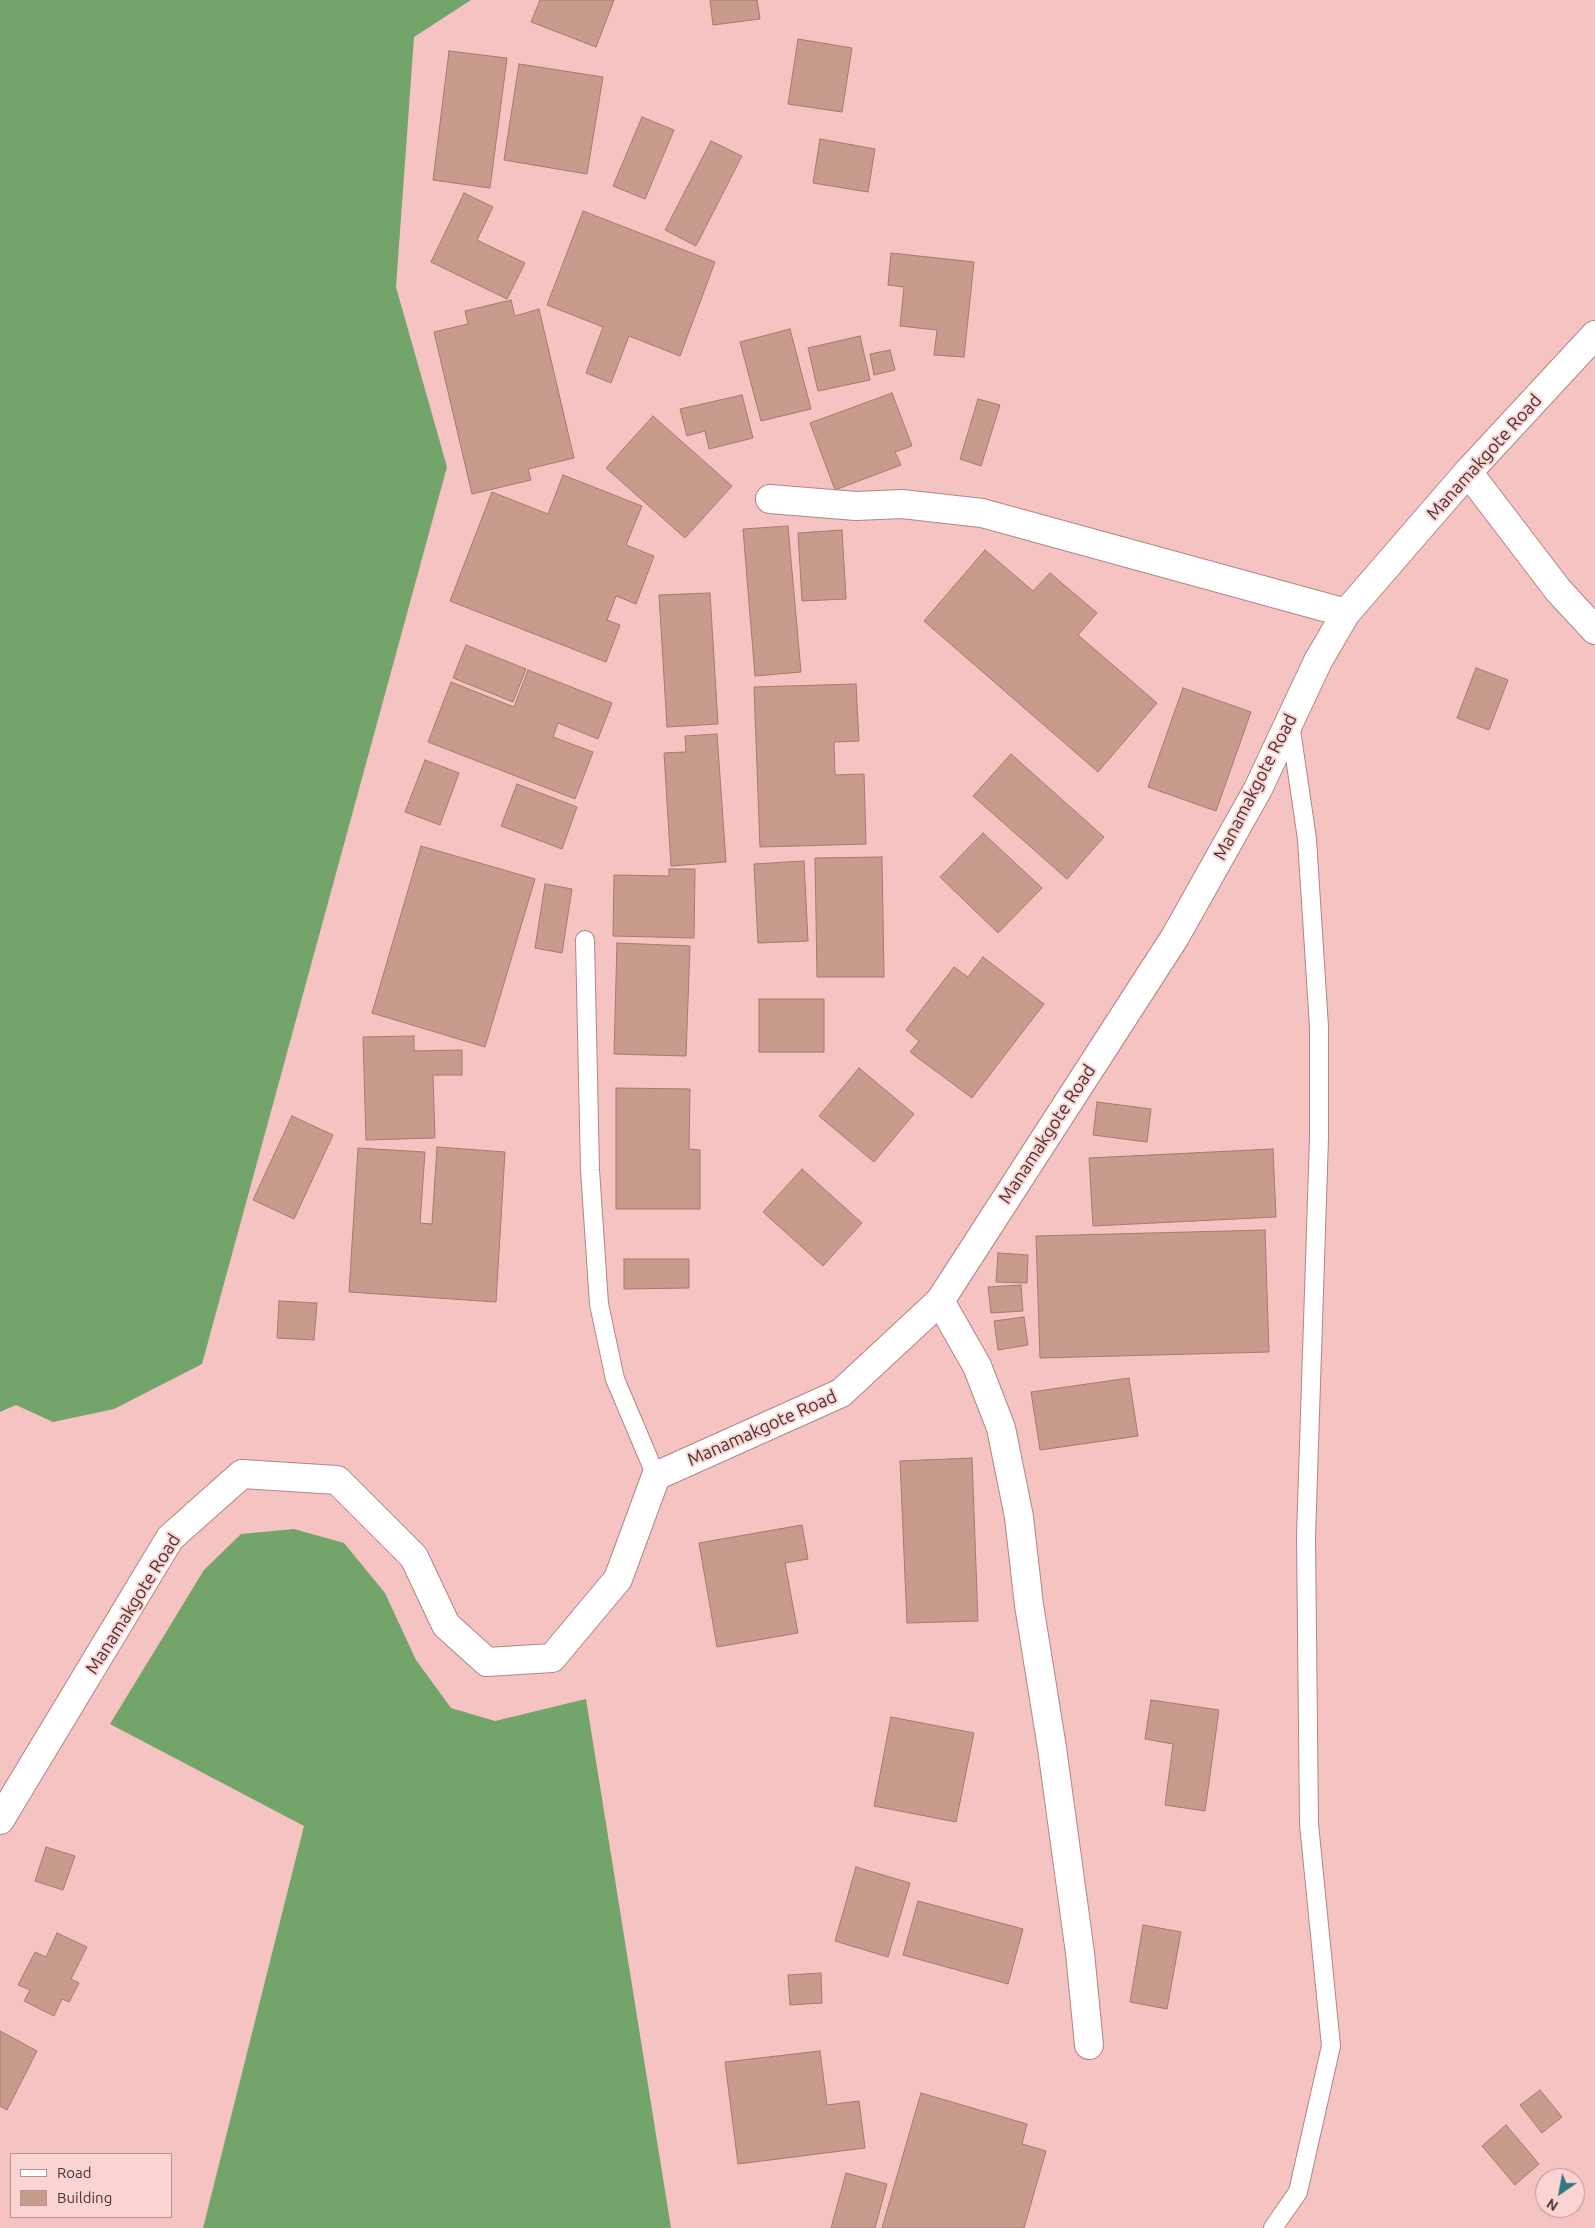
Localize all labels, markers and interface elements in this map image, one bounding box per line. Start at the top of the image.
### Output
street label: Manamakgote Road [1422,390,1546,524]
street label: Manamakgote Road [1209,710,1301,864]
street label: Manamakgote Road [994,1060,1100,1208]
street label: Manamakgote Road [684,1385,840,1471]
street label: Manamakgote Road [81,1530,185,1678]
legend [10,2153,172,2218]
text: Road [57,2164,92,2181]
north arrow [1535,2168,1585,2218]
text: Building [57,2189,112,2206]
text: N [1544,2195,1561,2214]

